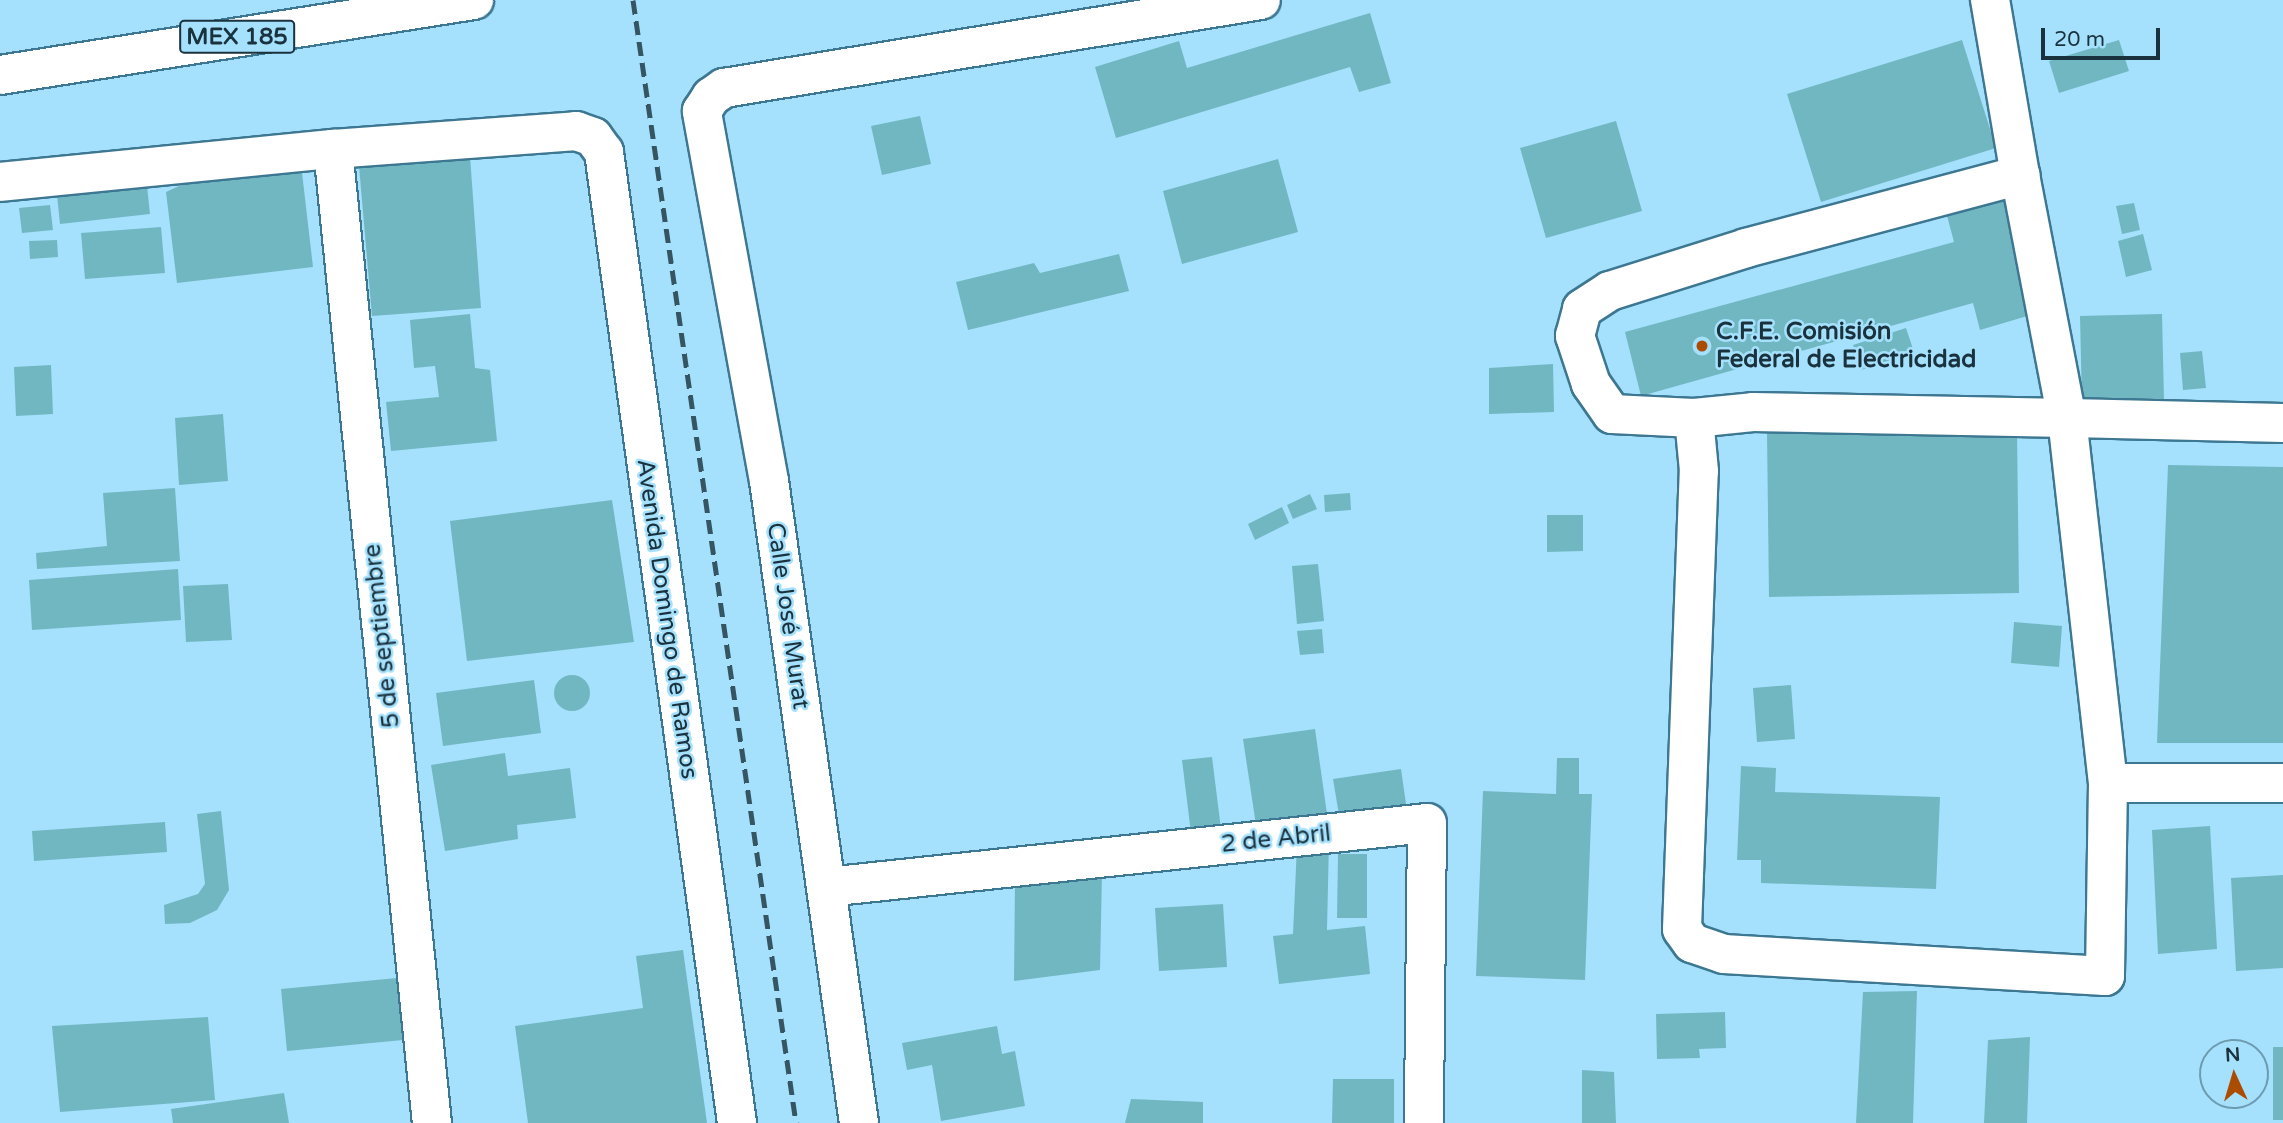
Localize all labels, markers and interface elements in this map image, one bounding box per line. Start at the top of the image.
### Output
scale bar [2045,14,2164,58]
road number: MEX 185 [177,18,296,56]
text: 20 m [2054,27,2105,52]
place label: C.F.E. Comisión Federal de Electricidad [1716,318,1976,374]
marker: C.F.E. Comisión Federal de Electricidad [1694,338,1710,354]
street label: Avenida Domingo de Ramos [630,457,704,781]
street label: Calle José Murat [761,521,815,711]
street label: 5 de septiembre [358,543,406,729]
street label: 2 de Abril [1220,819,1332,859]
north arrow [2199,1039,2269,1109]
text: N [2224,1044,2241,1067]

